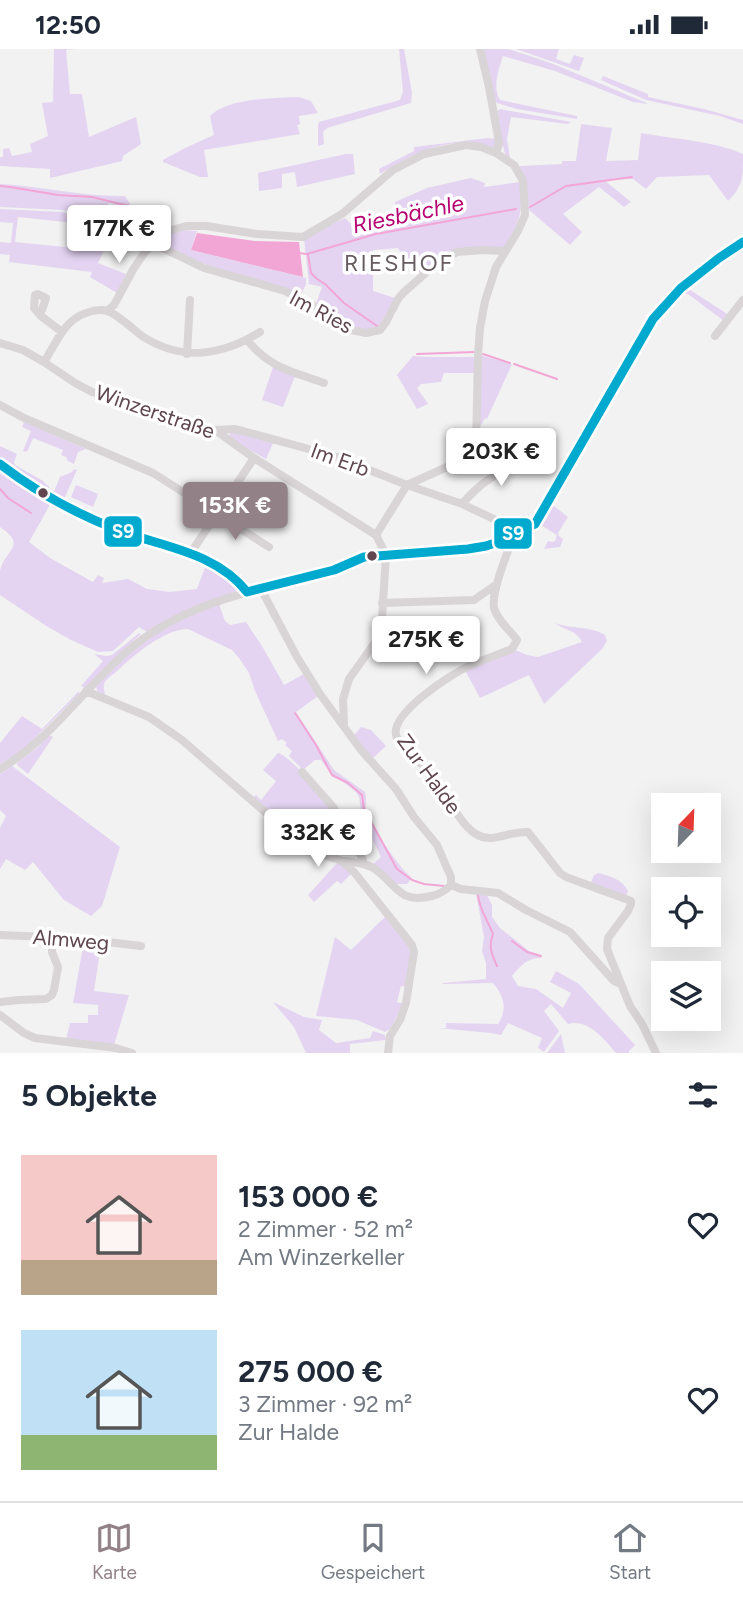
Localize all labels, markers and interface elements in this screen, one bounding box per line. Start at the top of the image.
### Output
text: 12:50 [35,9,101,41]
water label: Riesbächle [350,188,467,239]
pin: 177K € [62,205,176,265]
text: 177K € [83,214,155,242]
district label: RIESHOF [344,249,454,277]
street label: Im Ries [285,285,357,339]
street label: Winzerstraße [92,379,218,444]
pin: 203K € [444,429,558,488]
street label: Im Erb [307,437,373,482]
text: 203K € [462,437,540,465]
pin: 153K € [178,483,292,542]
unlabelled marker [36,486,50,500]
text: 153K € [199,491,271,519]
line badge: S9 [103,515,143,548]
line badge: S9 [493,517,533,550]
text: S9 [112,520,134,543]
text: S9 [502,522,524,545]
unlabelled marker [365,549,379,563]
pin: 275K € [369,617,483,676]
text: 275K € [388,625,464,653]
street label: Zur Halde [392,729,467,818]
north arrow [651,793,721,863]
map controls [651,793,721,1031]
pin: 332K € [261,809,375,869]
text: 332K € [280,818,356,846]
button: locate [651,877,721,947]
street label: Almweg [32,924,110,955]
button: layers [651,961,721,1031]
icon: filters [684,1076,722,1114]
text: 5 Objekte [21,1077,157,1114]
text: 153 000 € [238,1178,378,1215]
icon: home [77,1183,161,1267]
icon: heart [684,1206,722,1244]
text: 2 Zimmer · 52 m² [238,1215,413,1243]
text: Am Winzerkeller [238,1243,405,1271]
text: 275 000 € [238,1353,383,1390]
icon: home [77,1358,161,1442]
icon: heart [684,1381,722,1419]
text: 3 Zimmer · 92 m² [238,1390,412,1418]
text: Zur Halde [238,1418,339,1446]
tab: Karte [92,1519,137,1584]
tab: Gespeichert [321,1519,425,1584]
tab: Start [609,1519,651,1584]

